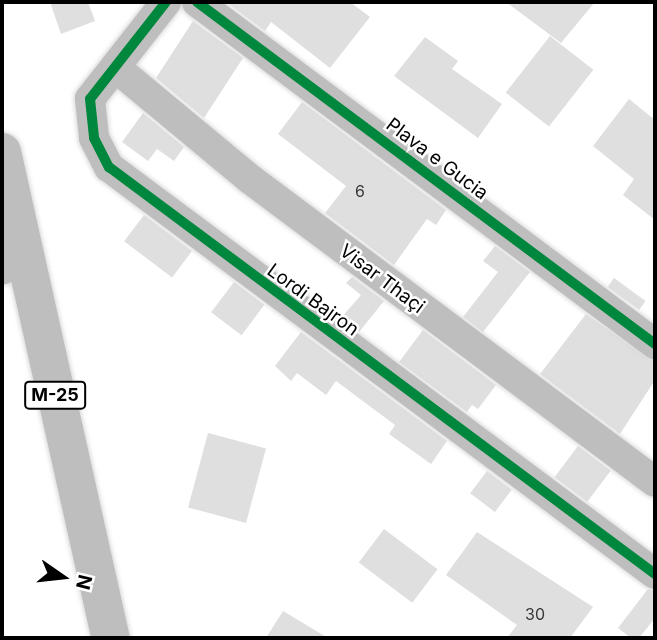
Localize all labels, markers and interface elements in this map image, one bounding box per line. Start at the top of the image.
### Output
street label: Plava e Gucia [382,113,492,205]
house number: 6 [355,181,365,201]
street label: Visar Thaçi [335,240,429,318]
street label: Lordi Bajron [263,259,363,341]
road number: M-25 [23,380,86,410]
north arrow [28,542,98,612]
text: N [71,572,97,592]
house number: 30 [525,604,545,624]

